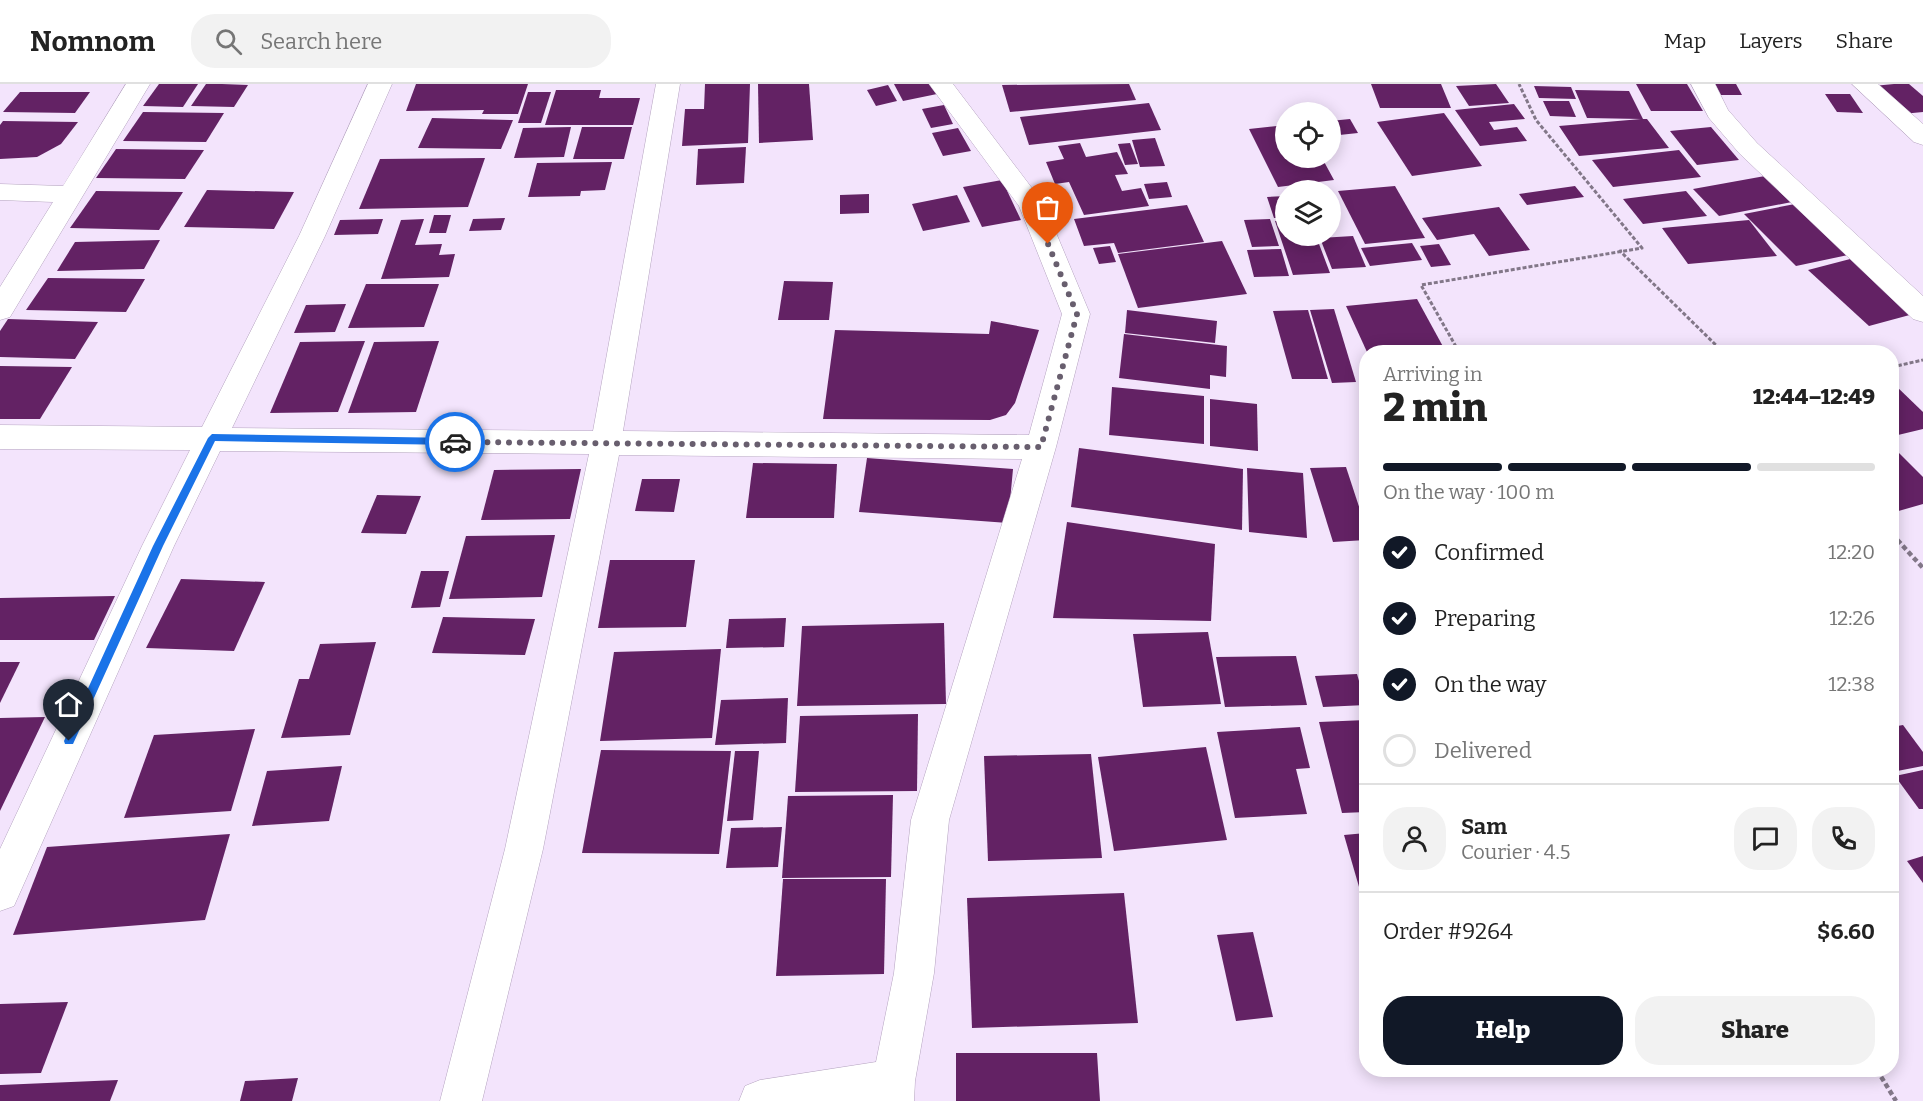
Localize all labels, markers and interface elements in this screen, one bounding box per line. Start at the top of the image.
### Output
search box [191,14,611,68]
text: Nomnom [30,25,155,58]
icon: search [212,25,245,58]
text: Search here [260,28,382,55]
text: Map [1664,28,1706,54]
text: Layers [1739,28,1803,54]
text: Share [1836,28,1893,54]
map controls [1275,102,1341,246]
button: locate [1275,102,1341,168]
button: layers [1275,180,1341,246]
pin [1022,182,1073,244]
icon: bag [1031,191,1064,224]
text: Arriving in [1383,362,1482,386]
text: 12:44–12:49 [1753,383,1875,410]
text: 2 min [1383,385,1487,431]
courier [425,412,485,472]
icon: car [439,426,472,459]
text: On the way · 100 m [1383,480,1554,504]
icon: check [1383,536,1416,569]
text: Confirmed [1434,539,1544,566]
text: 12:20 [1828,540,1875,564]
icon: check [1383,602,1416,635]
text: Preparing [1434,605,1536,632]
text: 12:26 [1829,606,1875,630]
icon: check [1383,668,1416,701]
text: On the way [1434,671,1546,698]
text: 12:38 [1828,672,1875,696]
pin [43,679,94,741]
icon: home [52,688,85,721]
text: Delivered [1434,737,1532,764]
button: person [1383,807,1446,870]
button: chat [1734,807,1797,870]
button: phone [1812,807,1875,870]
text: Sam [1461,813,1507,840]
text: Courier · 4.5 [1461,840,1570,864]
text: Order #9264 [1383,918,1513,945]
text: $6.60 [1817,918,1875,945]
button: Help [1383,996,1623,1065]
button: Share [1635,996,1875,1065]

